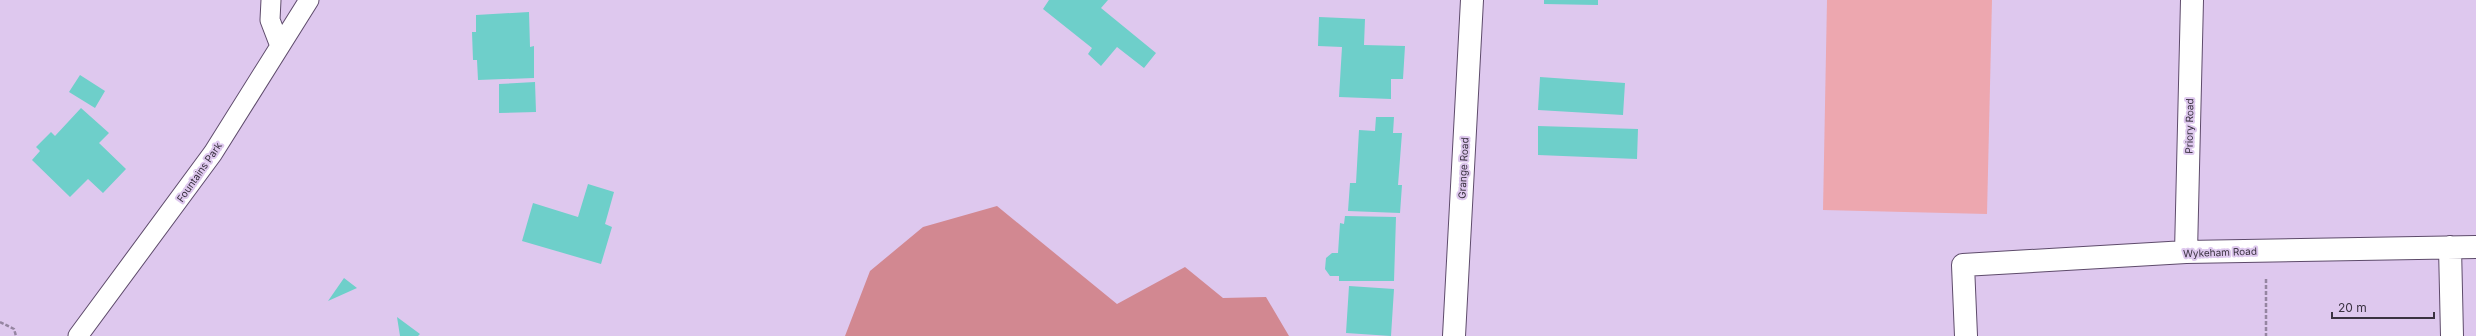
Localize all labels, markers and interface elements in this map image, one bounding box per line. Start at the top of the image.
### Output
street label: Priory Road [2183,98,2195,154]
street label: Grange Road [1455,137,1471,199]
street label: Fountains Park [174,139,224,204]
street label: Wykeham Road [2183,245,2257,259]
scale bar [2332,294,2434,320]
text: 20 m [2338,300,2367,315]

